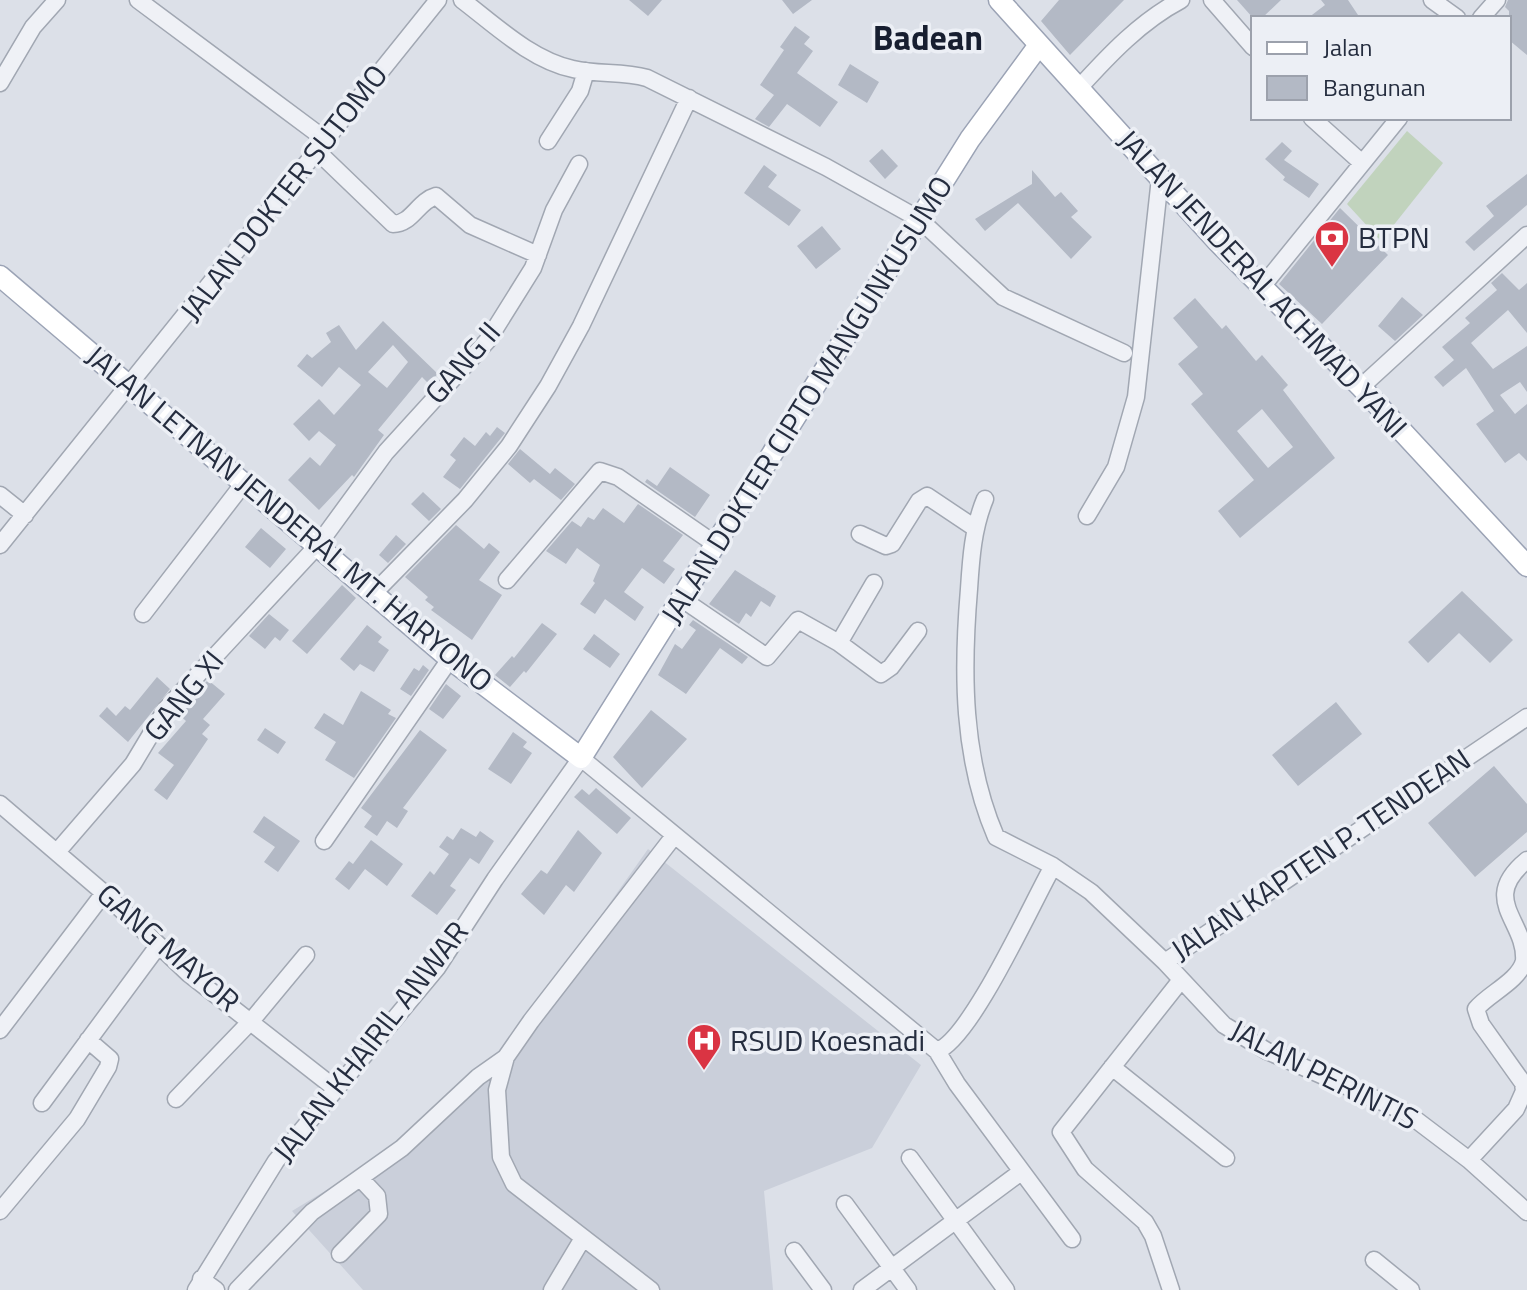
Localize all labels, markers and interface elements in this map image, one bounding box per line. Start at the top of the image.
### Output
district label: Badean [873,11,983,63]
legend [1251,16,1511,120]
text: Jalan [1323,29,1372,65]
street label: JALAN DOKTER SUTOMO [168,54,398,331]
text: Bangunan [1323,69,1426,105]
street label: JALAN JENDERAL ACHMAD YANI [1107,119,1419,448]
street label: JALAN DOKTER CIPTO MANGUNKUSUMO [649,166,964,633]
place label: BTPN [1358,214,1430,260]
bank icon: BTPN [1313,219,1351,269]
street label: GANG II [413,311,511,414]
street label: JALAN LETNAN JENDERAL MT. HARYONO [76,334,503,703]
street label: GANG XI [132,640,234,751]
street label: JALAN KAPTEN P. TENDEAN [1161,736,1480,972]
street label: GANG MAYOR [87,872,251,1023]
street label: JALAN KHAIRIL ANWAR [261,911,479,1172]
street label: JALAN PERINTIS [1222,1007,1427,1141]
place label: RSUD Koesnadi [730,1017,925,1063]
hospital icon: RSUD Koesnadi [685,1022,723,1072]

